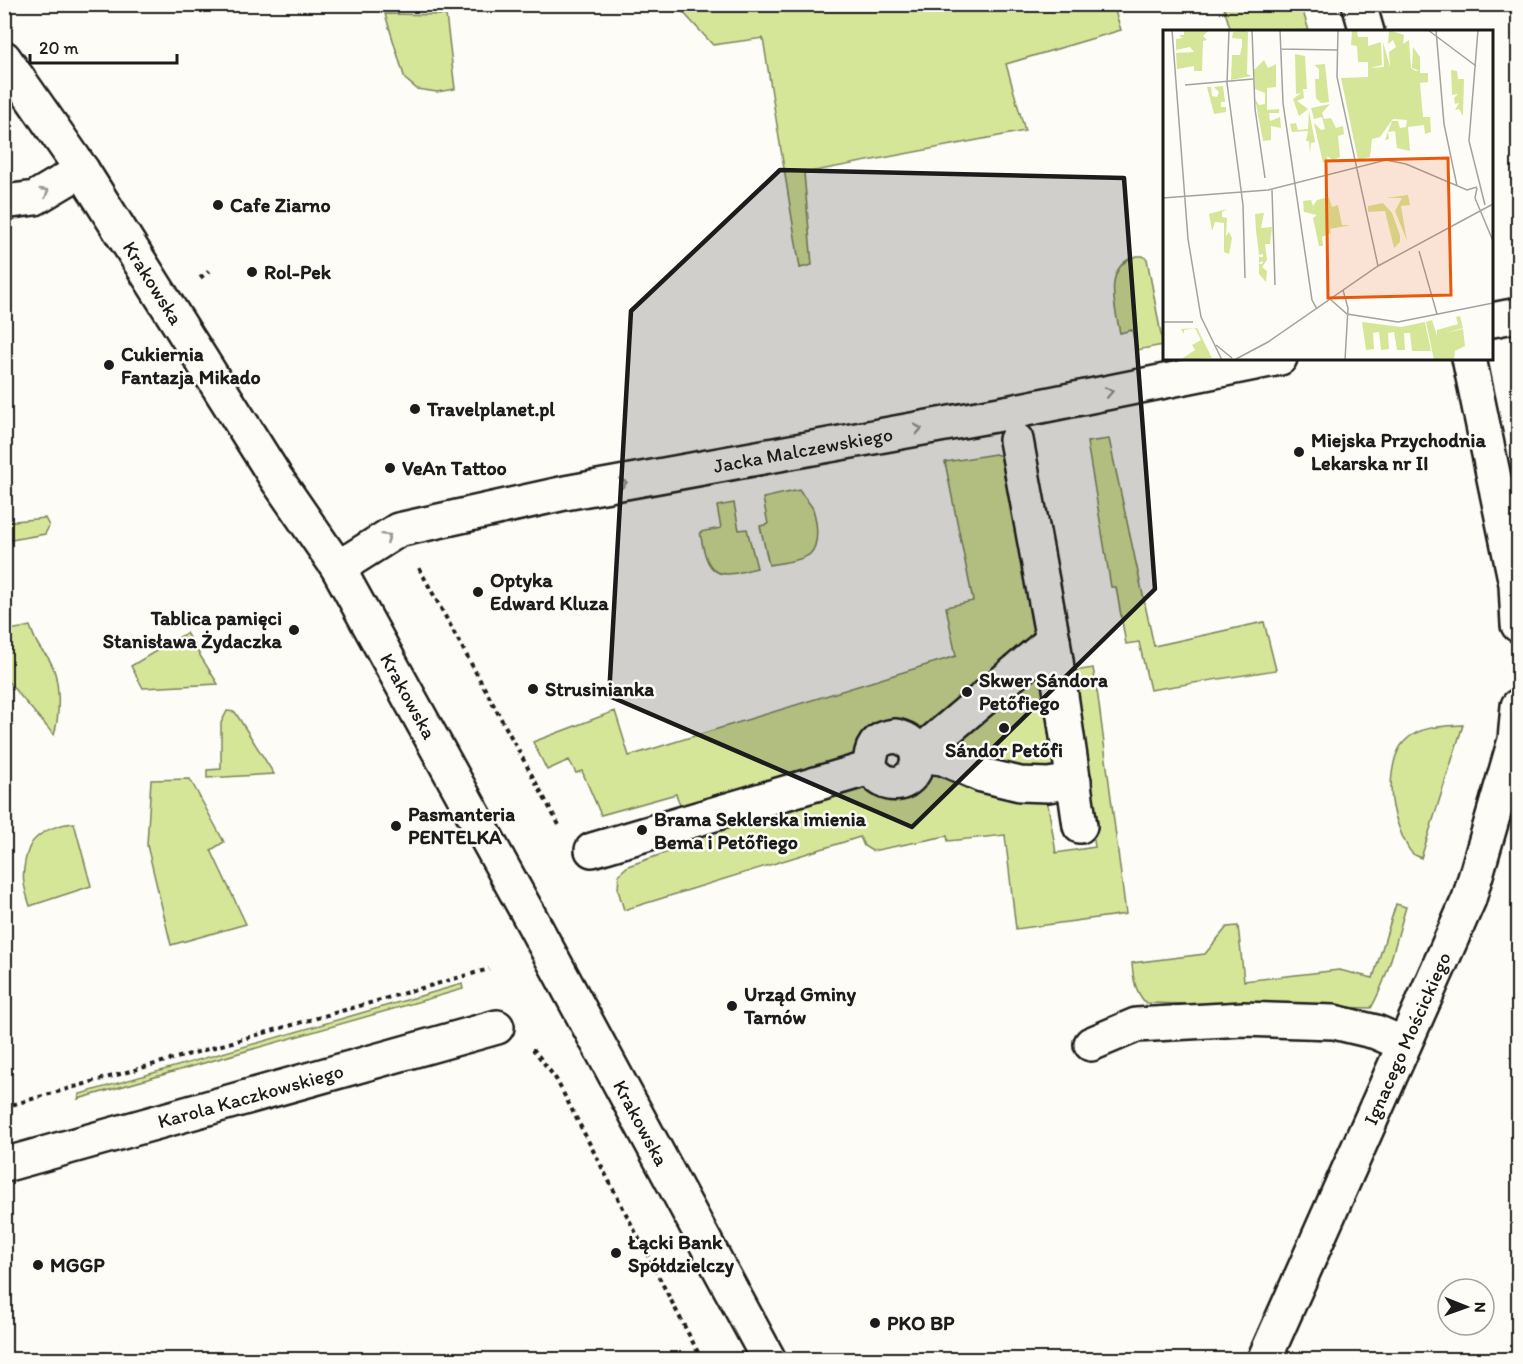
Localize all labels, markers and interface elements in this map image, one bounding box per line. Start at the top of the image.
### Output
scale bar [30,27,177,65]
inset map [1163,30,1493,360]
text: 20 m [39,37,79,59]
one-way arrow [39,188,49,199]
place label: Cafe Ziarno [230,193,331,217]
marker: Cafe Ziarno [211,198,225,212]
street label: Krakowska [118,237,189,330]
place label: Rol-Pek [264,260,332,284]
marker: Rol-Pek [245,265,259,279]
place label: Cukiernia Fantazja Mikado [121,342,261,390]
marker: Cukiernia Fantazja Mikado [102,358,116,372]
one-way arrow [1104,386,1114,399]
place label: Travelplanet.pl [426,397,555,422]
marker: Travelplanet.pl [408,402,422,416]
street label: Jacka Malczewskiego [711,422,895,478]
one-way arrow [912,423,922,436]
place label: Miejska Przychodnia Lekarska nr II [1311,428,1486,475]
marker: Miejska Przychodnia Lekarska nr II [1292,445,1306,459]
place label: VeAn Tattoo [402,456,507,480]
marker: VeAn Tattoo [383,461,397,475]
one-way arrow [617,477,627,490]
one-way arrow [381,532,391,544]
place label: Optyka Edward Kluza [490,568,609,615]
marker: Optyka Edward Kluza [471,585,485,599]
place label: Tablica pamięci Stanisława Żydaczka [103,606,283,654]
marker: Tablica pamięci Stanisława Żydaczka [287,623,301,637]
street label: Krakowska [375,649,442,744]
place label: Skwer Sándora Petőfiego [979,668,1108,716]
place label: Strusinianka [545,677,654,701]
marker: Strusinianka [526,682,540,696]
marker: Skwer Sándora Petőfiego [960,685,974,699]
marker: Sándor Petőfi [997,721,1011,735]
place label: Sándor Petőfi [945,738,1063,762]
place label: Pasmanteria PENTELKA [408,802,515,849]
place label: Brama Seklerska imienia Bema i Petőfiego [654,807,867,855]
marker: Pasmanteria PENTELKA [389,819,403,833]
marker: Brama Seklerska imienia Bema i Petőfiego [635,823,649,837]
street label: Ignacego Mościckiego [1358,948,1456,1128]
place label: Urząd Gminy Tarnów [743,982,856,1029]
marker: Urząd Gminy Tarnów [725,999,739,1013]
street label: Karola Kaczkowskiego [155,1059,346,1133]
street label: Krakowska [608,1076,674,1171]
place label: Łącki Bank Spółdzielczy [627,1230,734,1278]
marker: Łącki Bank Spółdzielczy [609,1246,623,1260]
place label: MGGP [50,1253,105,1277]
marker: MGGP [31,1258,45,1272]
north arrow [1436,1277,1496,1337]
text: N [1471,1302,1490,1313]
place label: PKO BP [887,1311,955,1335]
marker: PKO BP [868,1316,882,1330]

